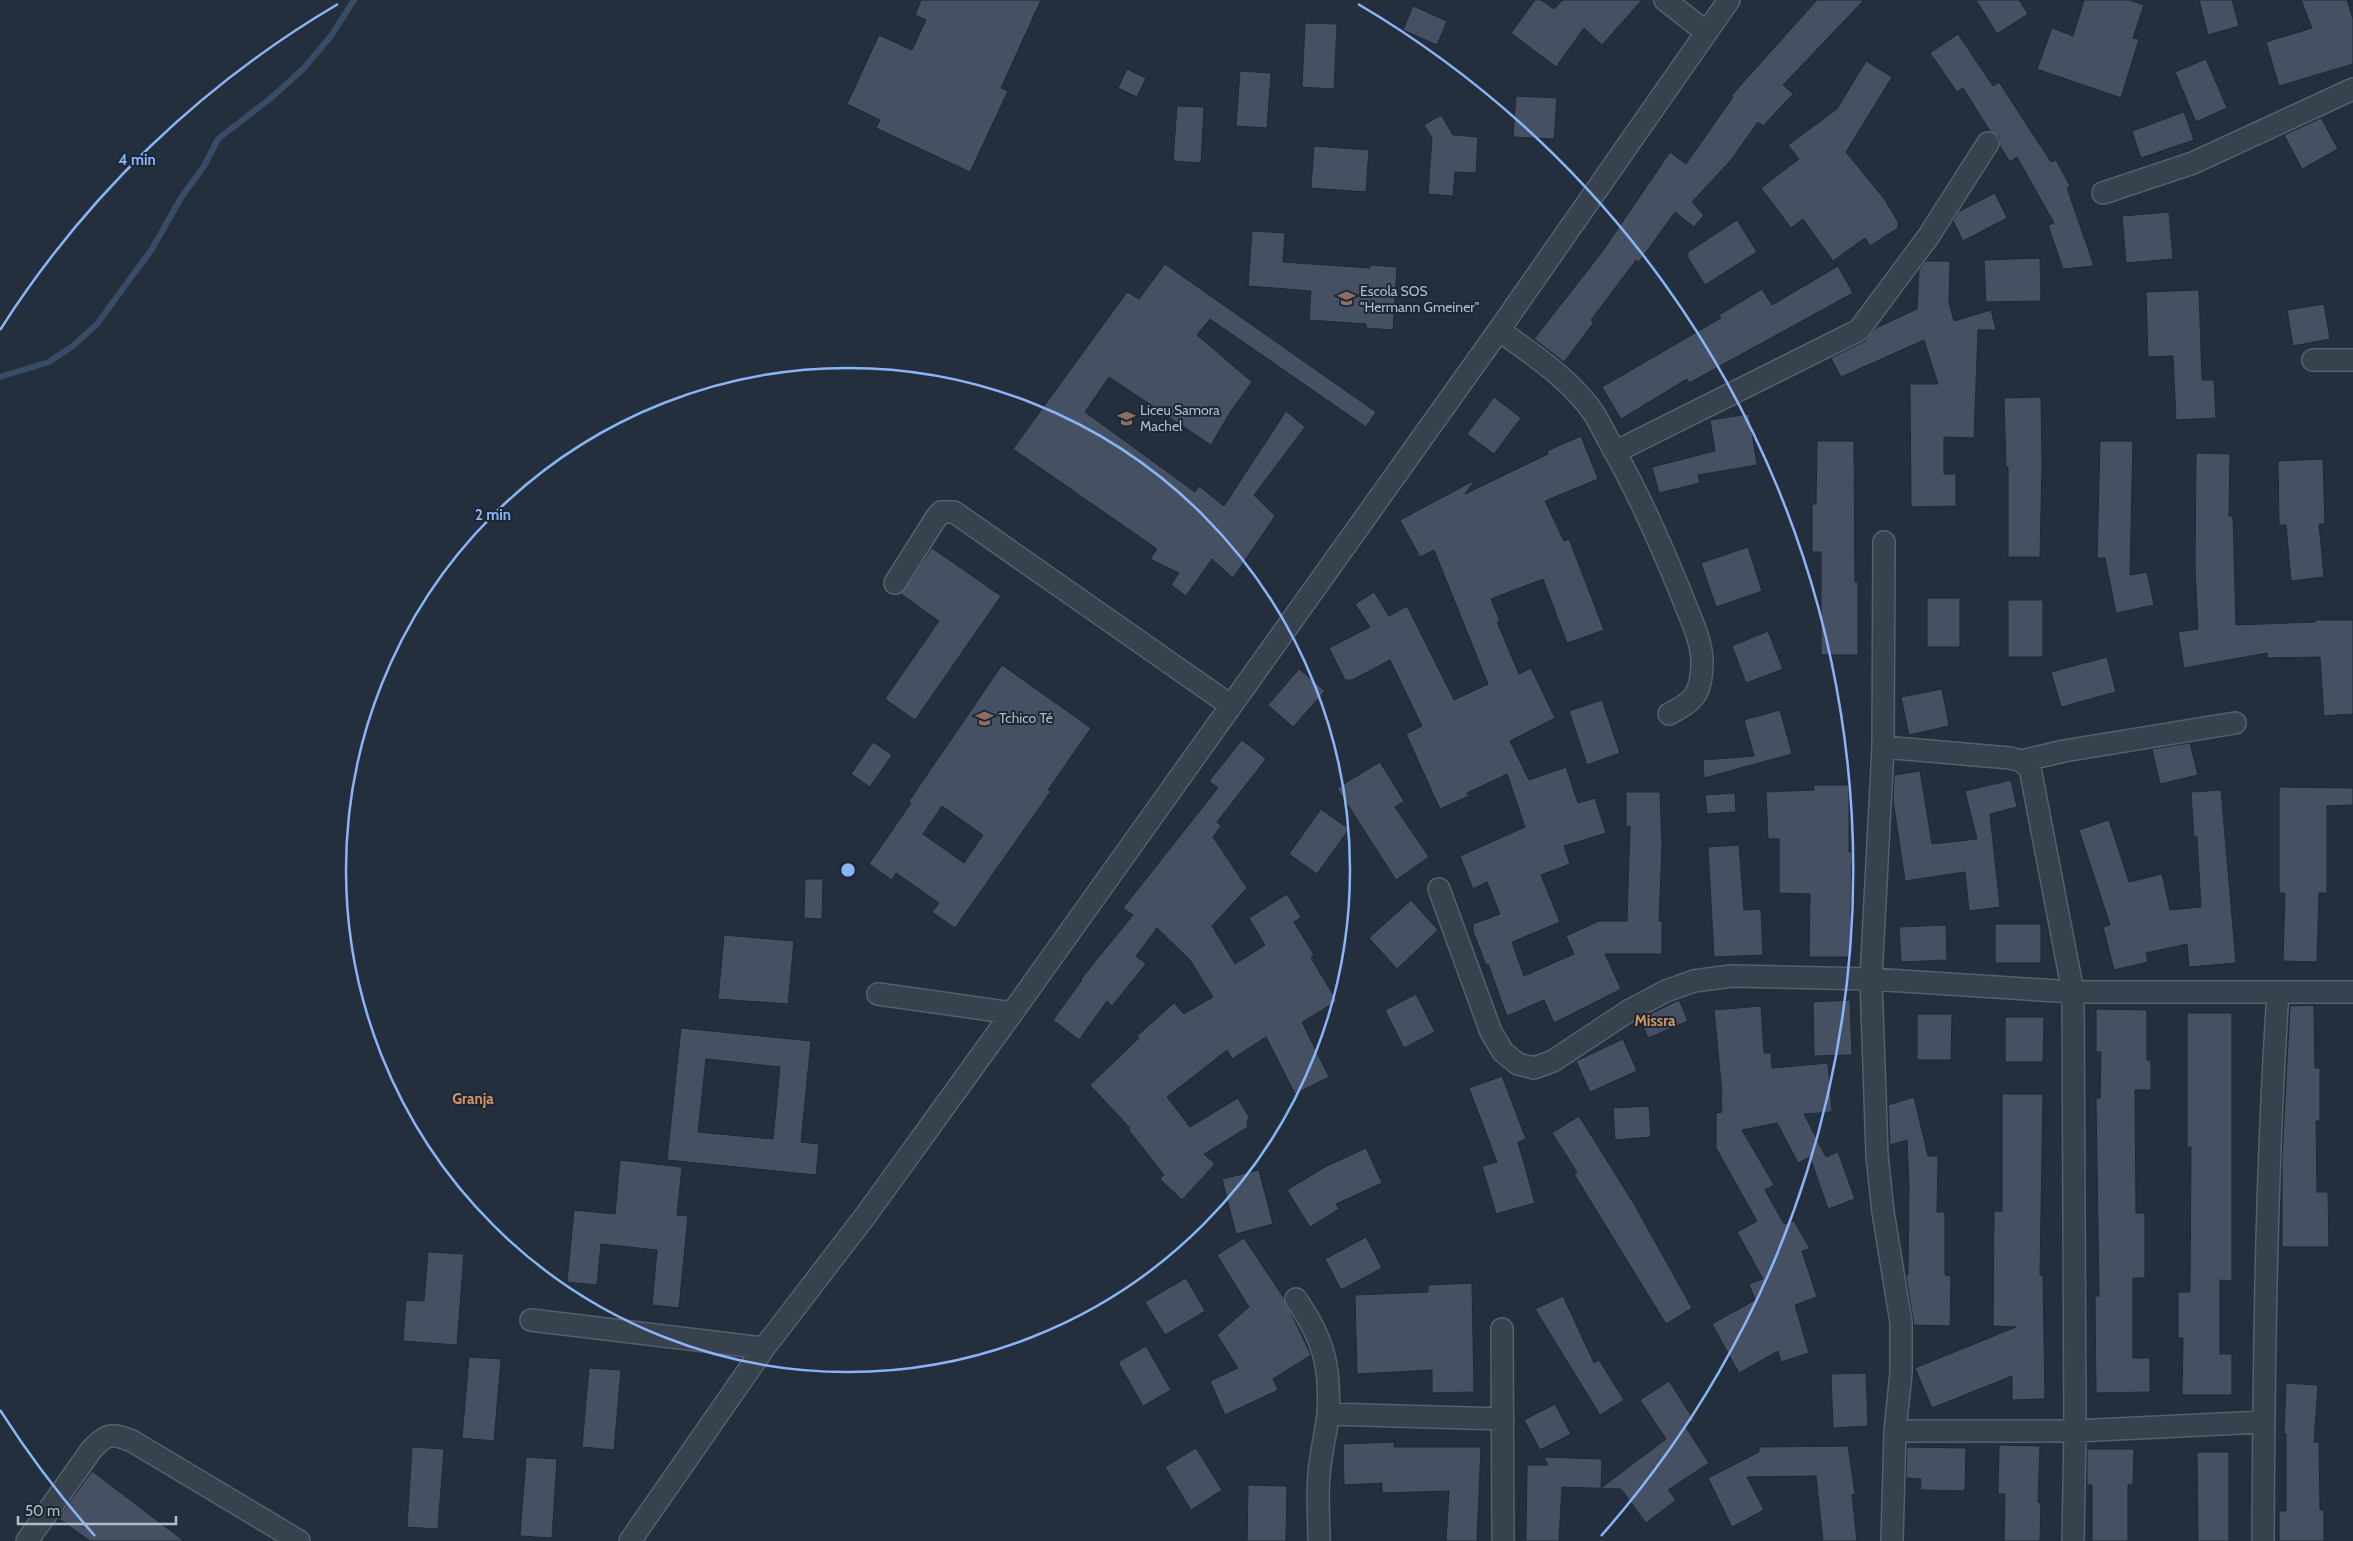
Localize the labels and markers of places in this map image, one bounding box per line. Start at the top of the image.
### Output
place label: Escola SOS "Hermann Gmeiner" [1360,282,1479,316]
school or university icon: Escola SOS "Hermann Gmeiner" [1336,289,1356,309]
place label: Liceu Samora Machel [1140,401,1220,435]
school or university icon: Liceu Samora Machel [1116,408,1136,428]
school or university icon: Tchico Té [975,708,995,728]
place label: Tchico Té [999,709,1053,727]
centre of rings [839,861,857,879]

